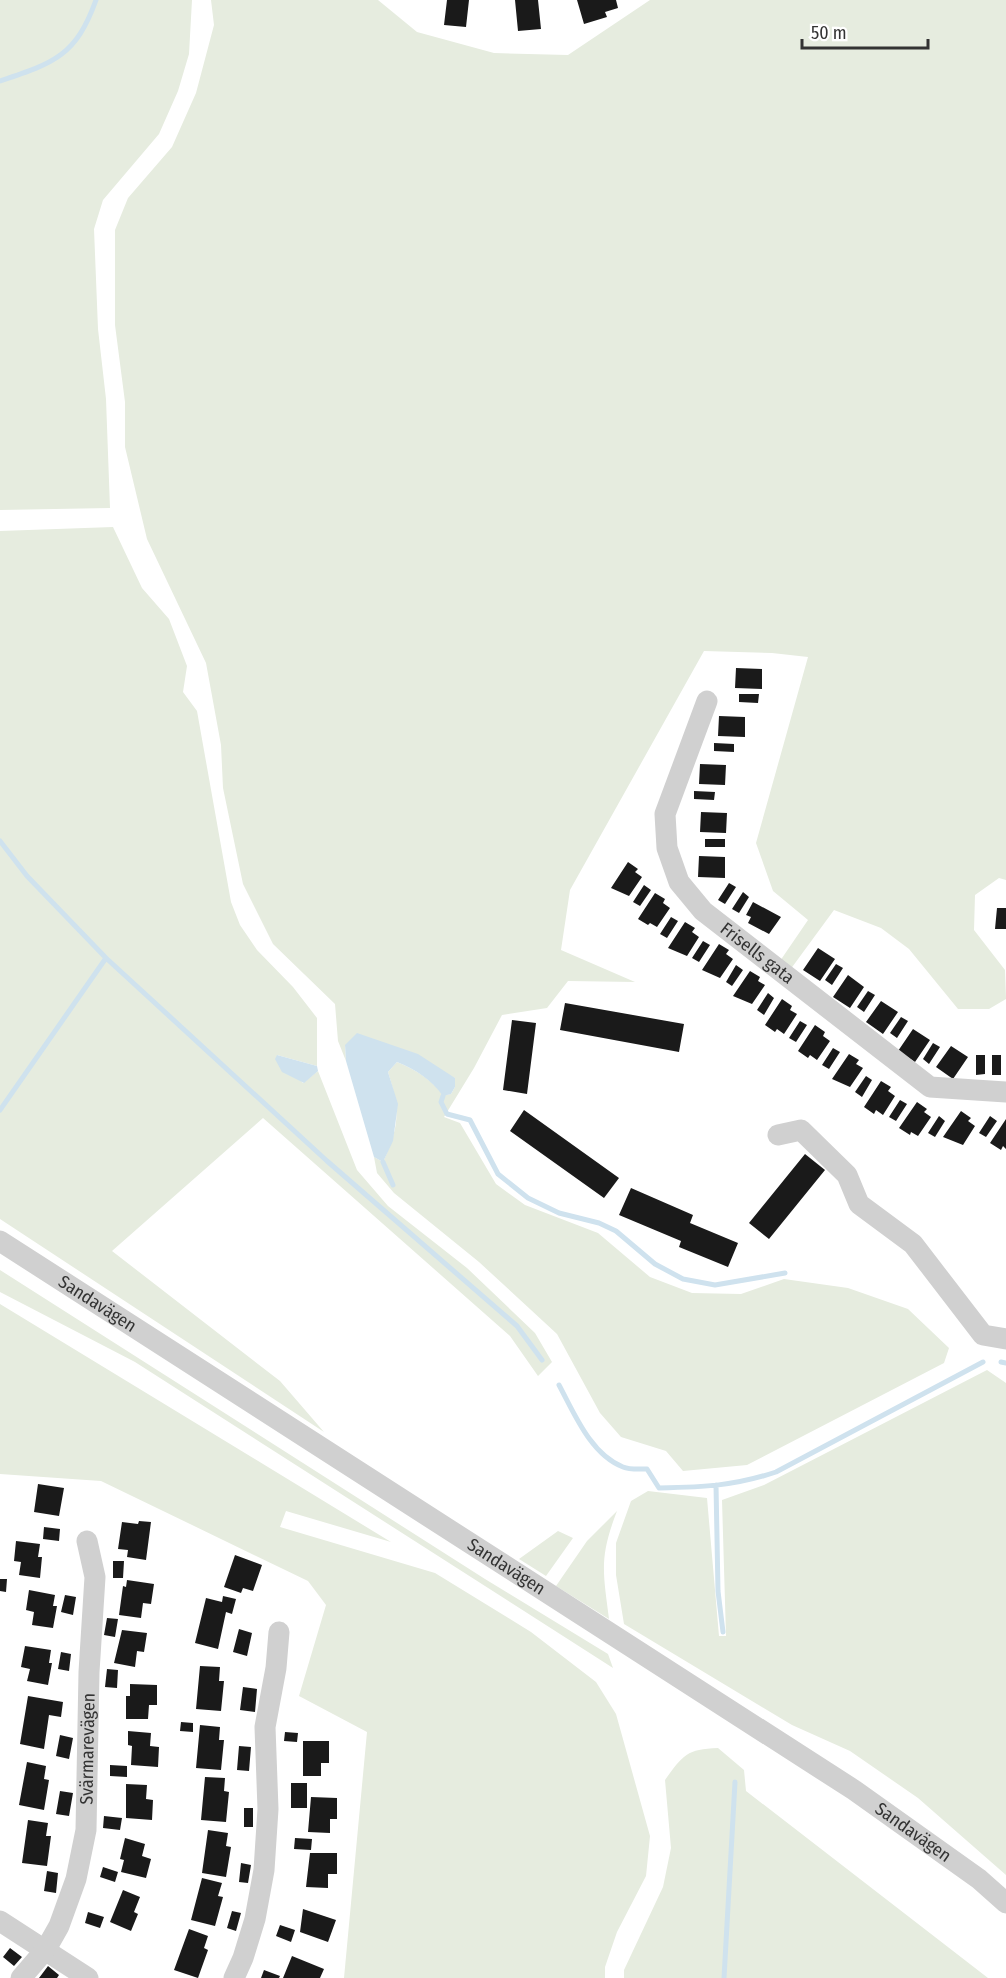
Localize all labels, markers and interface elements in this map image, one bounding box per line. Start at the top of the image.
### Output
scale bar [802,12,928,50]
text: 50 m [811,22,847,44]
street label: Frisells gata [716,918,799,989]
street label: Sandavägen [54,1271,141,1337]
street label: Sandavägen [463,1533,550,1600]
street label: Svärmarevägen [75,1693,100,1805]
street label: Sandavägen [871,1798,956,1867]

